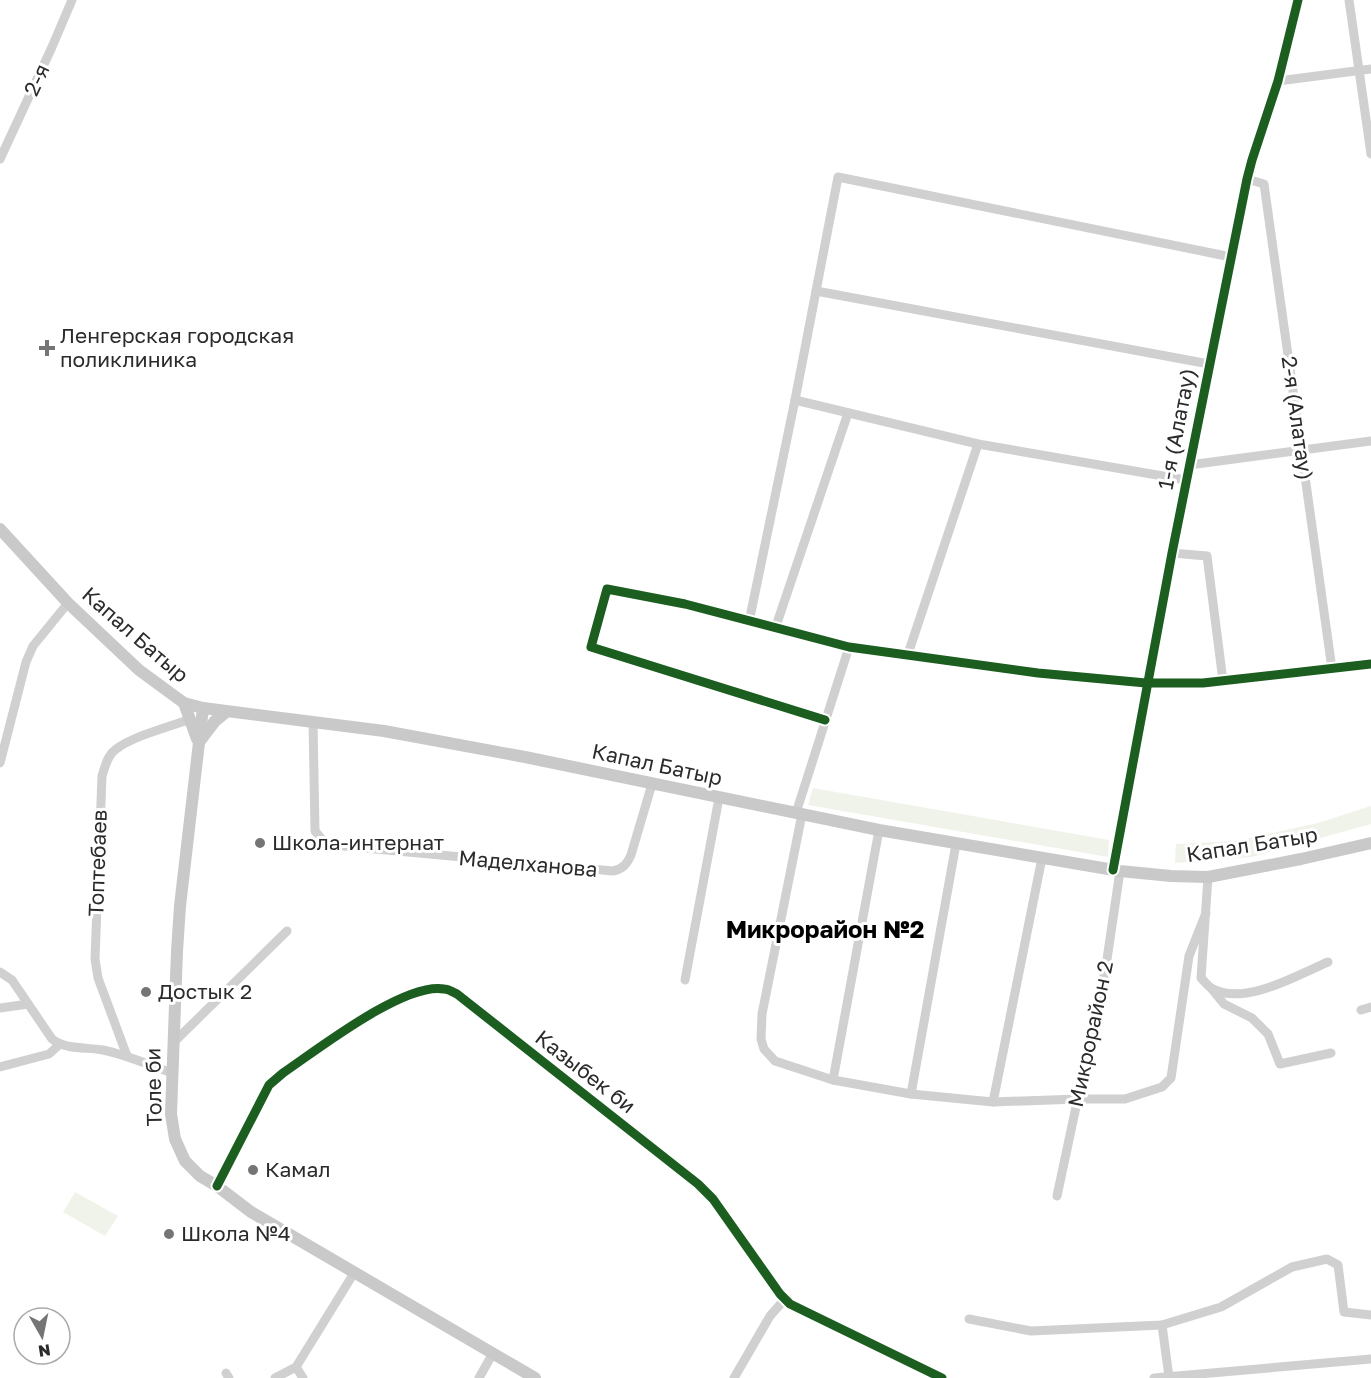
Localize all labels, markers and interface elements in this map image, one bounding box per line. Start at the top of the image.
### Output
street label: 2-я [18,60,55,100]
place label: Ленгерская городская поликлиника [60,322,294,372]
marker: Ленгерская городская поликлиника [38,339,56,357]
street label: 2-я (Алатау) [1276,354,1320,481]
street label: 1-я (Алатау) [1152,366,1201,492]
street label: Капал Батыр [77,581,194,688]
street label: Капал Батыр [590,738,725,791]
street label: Топтебаев [82,809,112,917]
street label: Капал Батыр [1184,821,1319,867]
place label: Школа-интернат [272,829,444,855]
marker: Школа-интернат [253,836,267,850]
street label: Маделханова [458,844,599,882]
district label: Микрорайон №2 [726,914,924,943]
street label: Микрорайон 2 [1062,958,1118,1109]
place label: Достык 2 [158,978,252,1004]
marker: Достык 2 [139,985,153,999]
street label: Казыбек би [530,1024,641,1118]
street label: Толе би [139,1048,167,1127]
place label: Камал [265,1156,331,1182]
marker: Камал [246,1163,260,1177]
place label: Школа №4 [181,1220,291,1246]
marker: Школа №4 [162,1227,176,1241]
north arrow [12,1306,72,1366]
text: N [37,1340,52,1362]

